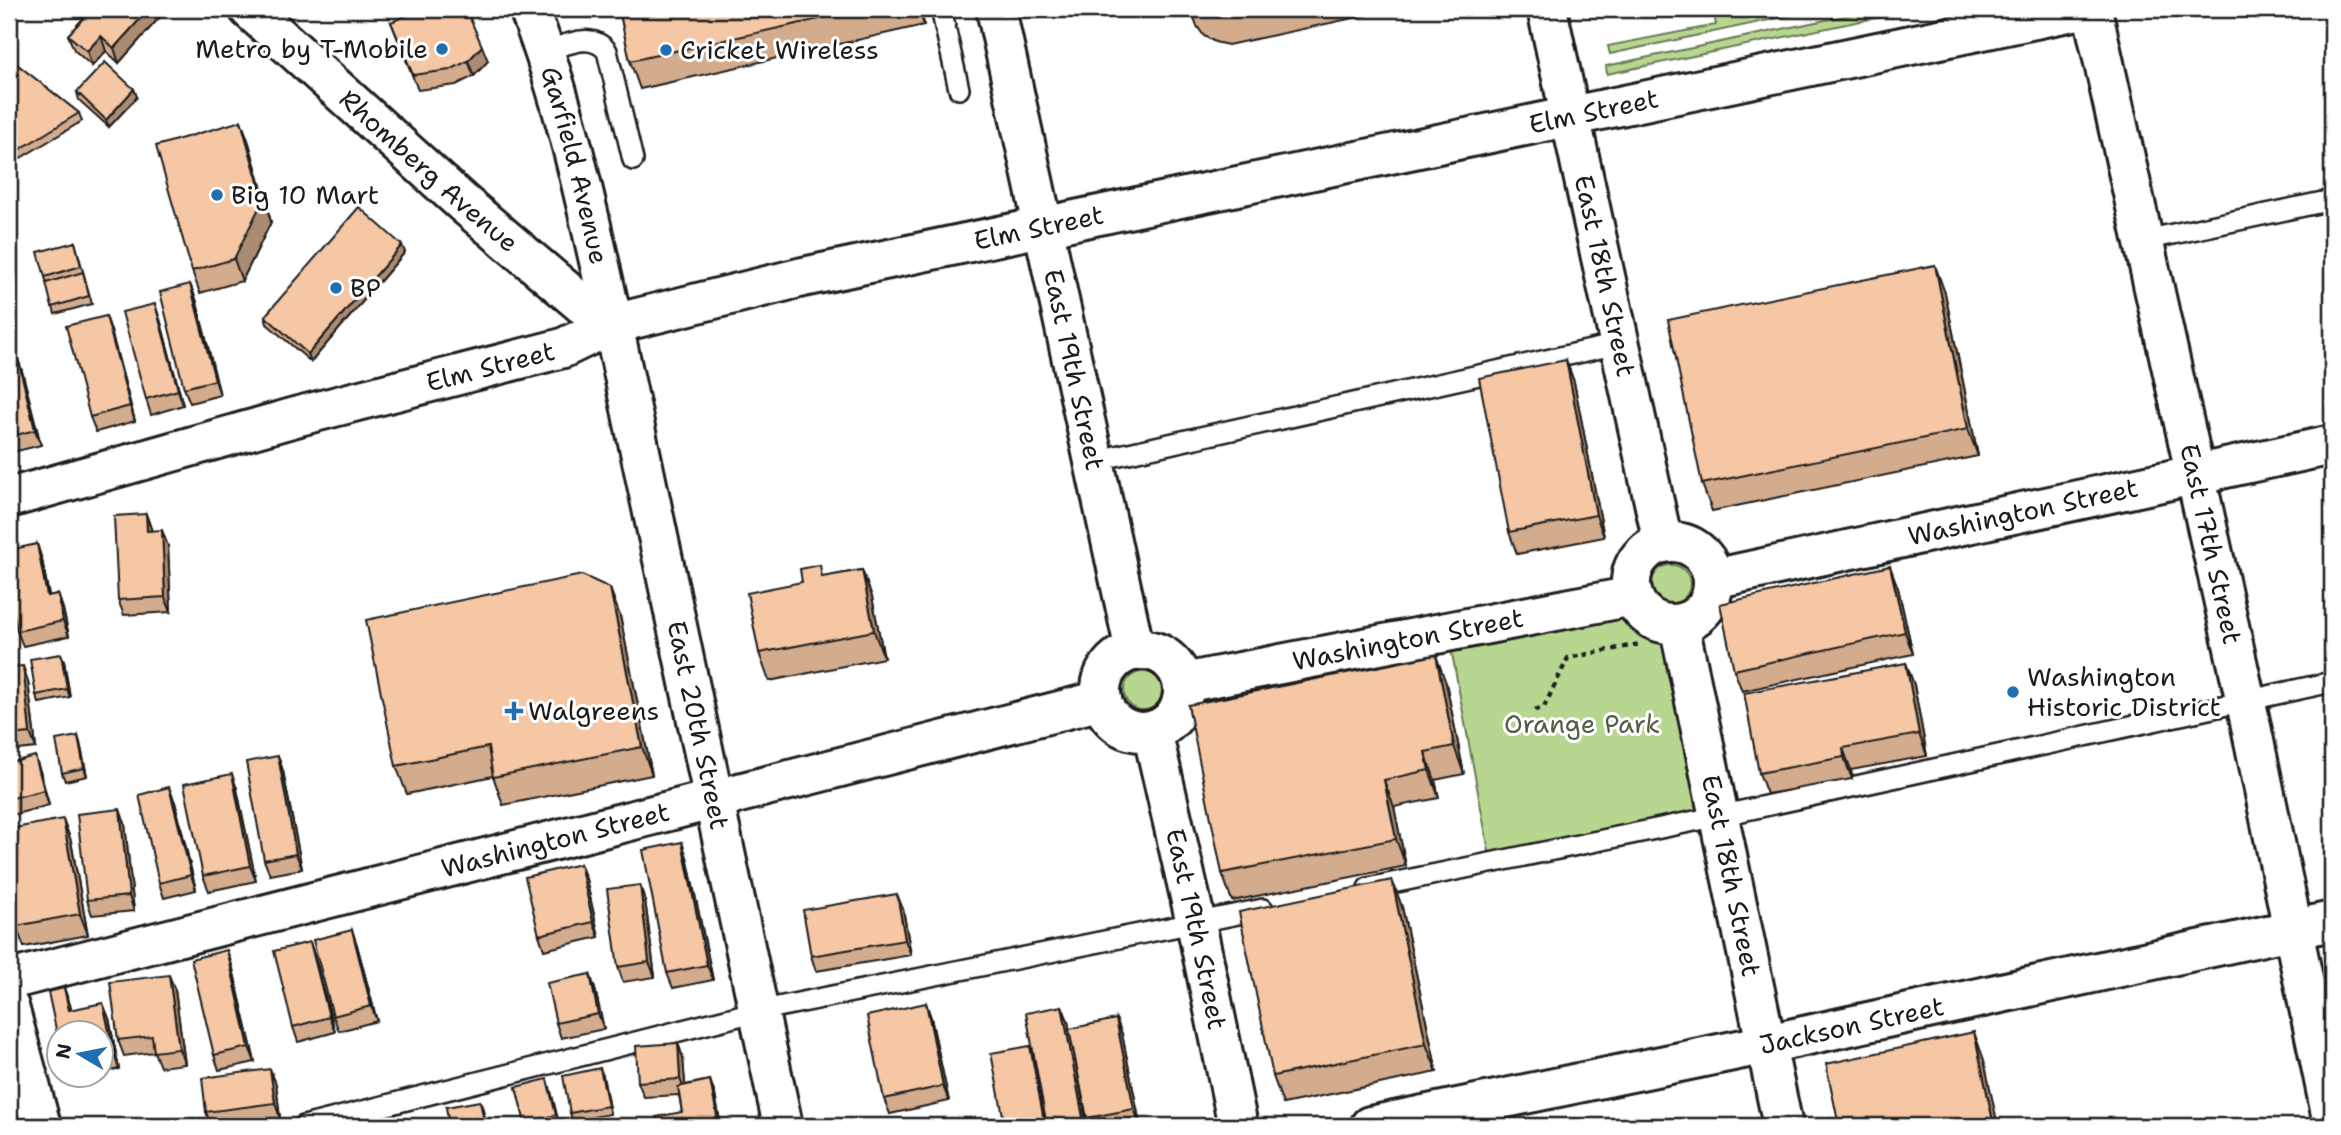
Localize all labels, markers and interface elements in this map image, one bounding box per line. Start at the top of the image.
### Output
place label: Metro by T-Mobile [195,31,428,66]
place label: Cricket Wireless [680,32,879,67]
marker: Metro by T-Mobile [434,41,450,57]
marker: Cricket Wireless [658,42,674,58]
street label: Garfield Avenue [533,62,617,267]
street label: Elm Street [1526,80,1662,142]
street label: Rhomberg Avenue [332,81,526,260]
street label: East 18th Street [1567,172,1644,380]
place label: Big 10 Mart [231,177,379,212]
marker: Big 10 Mart [209,187,225,203]
street label: Elm Street [971,197,1107,258]
street label: East 19th Street [1036,266,1113,473]
place label: BP [350,270,381,305]
marker: BP [328,280,344,296]
street label: Elm Street [422,333,558,400]
street label: East 17th Street [2172,440,2251,647]
street label: Washington Street [1904,470,2141,553]
street label: Washington Street [1289,600,1526,678]
street label: East 20th Street [659,617,738,833]
place label: Washington Historic District [2027,659,2221,724]
marker: Washington Historic District [2005,684,2021,700]
place label: Walgreens [528,693,659,728]
marker: Walgreens [506,703,522,719]
park label: Orange Park [1504,706,1660,741]
street label: East 18th Street [1694,771,1770,980]
street label: Washington Street [437,794,673,886]
street label: East 19th Street [1158,825,1236,1033]
street label: Jackson Street [1756,988,1947,1062]
north arrow [46,1020,116,1090]
text: N [50,1042,77,1061]

